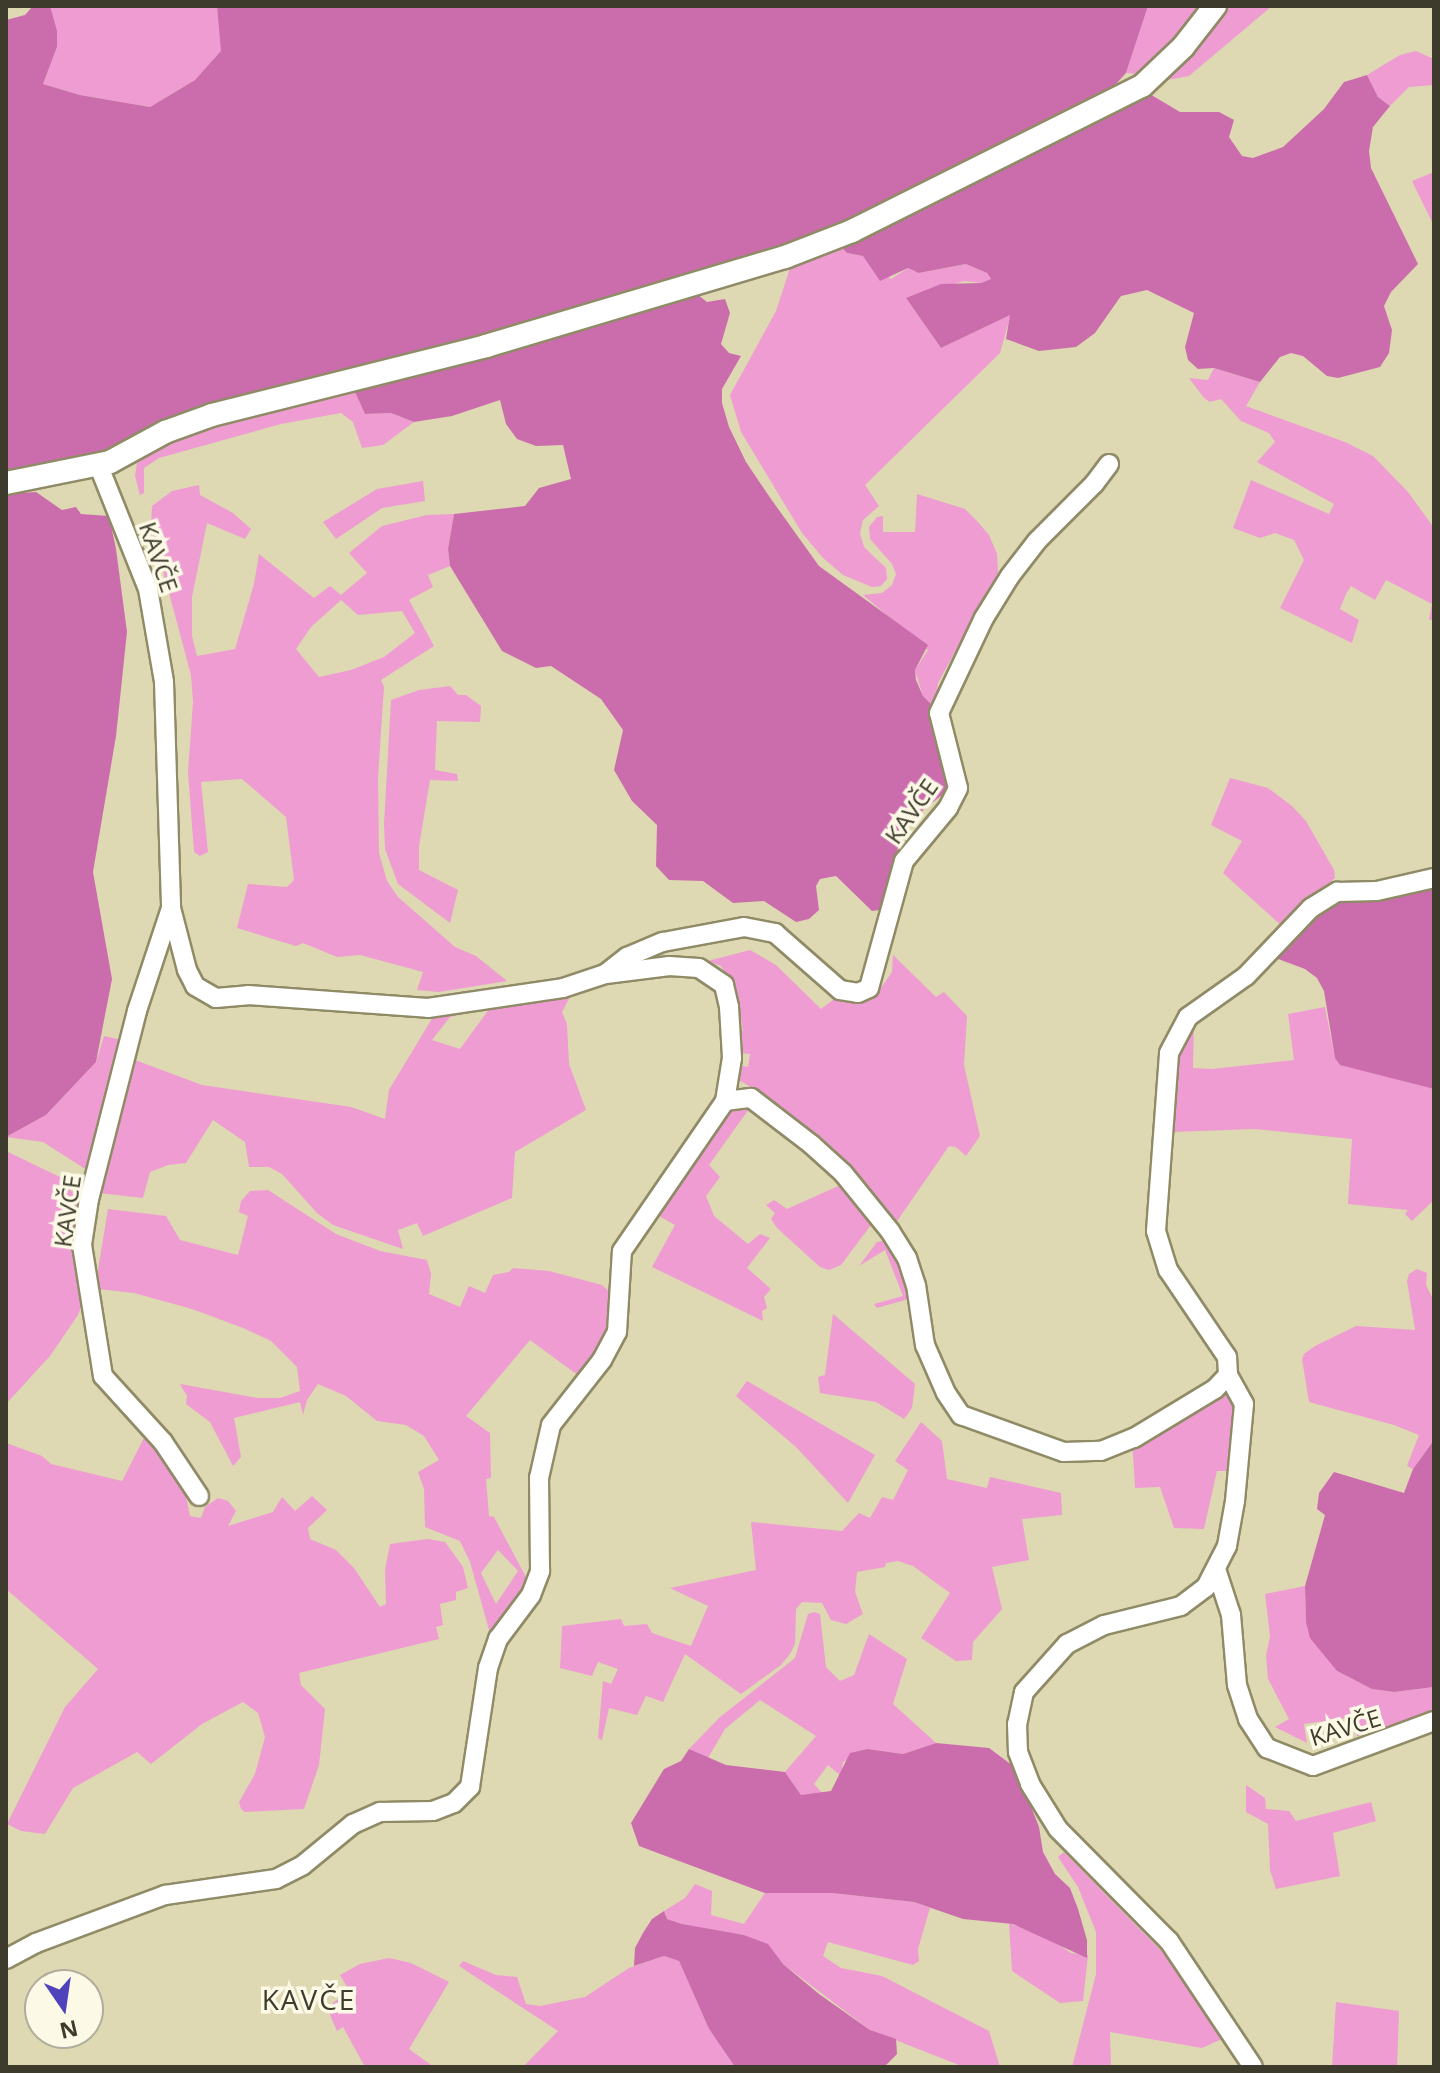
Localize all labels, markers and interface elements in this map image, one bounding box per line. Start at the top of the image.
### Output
street label: KAVČE [134,518,184,596]
street label: KAVČE [878,773,944,849]
street label: KAVČE [48,1173,86,1249]
street label: KAVČE [1306,1703,1384,1751]
north arrow [24,1969,104,2049]
district label: KAVČE [262,1982,356,2016]
text: N [57,2014,81,2047]

